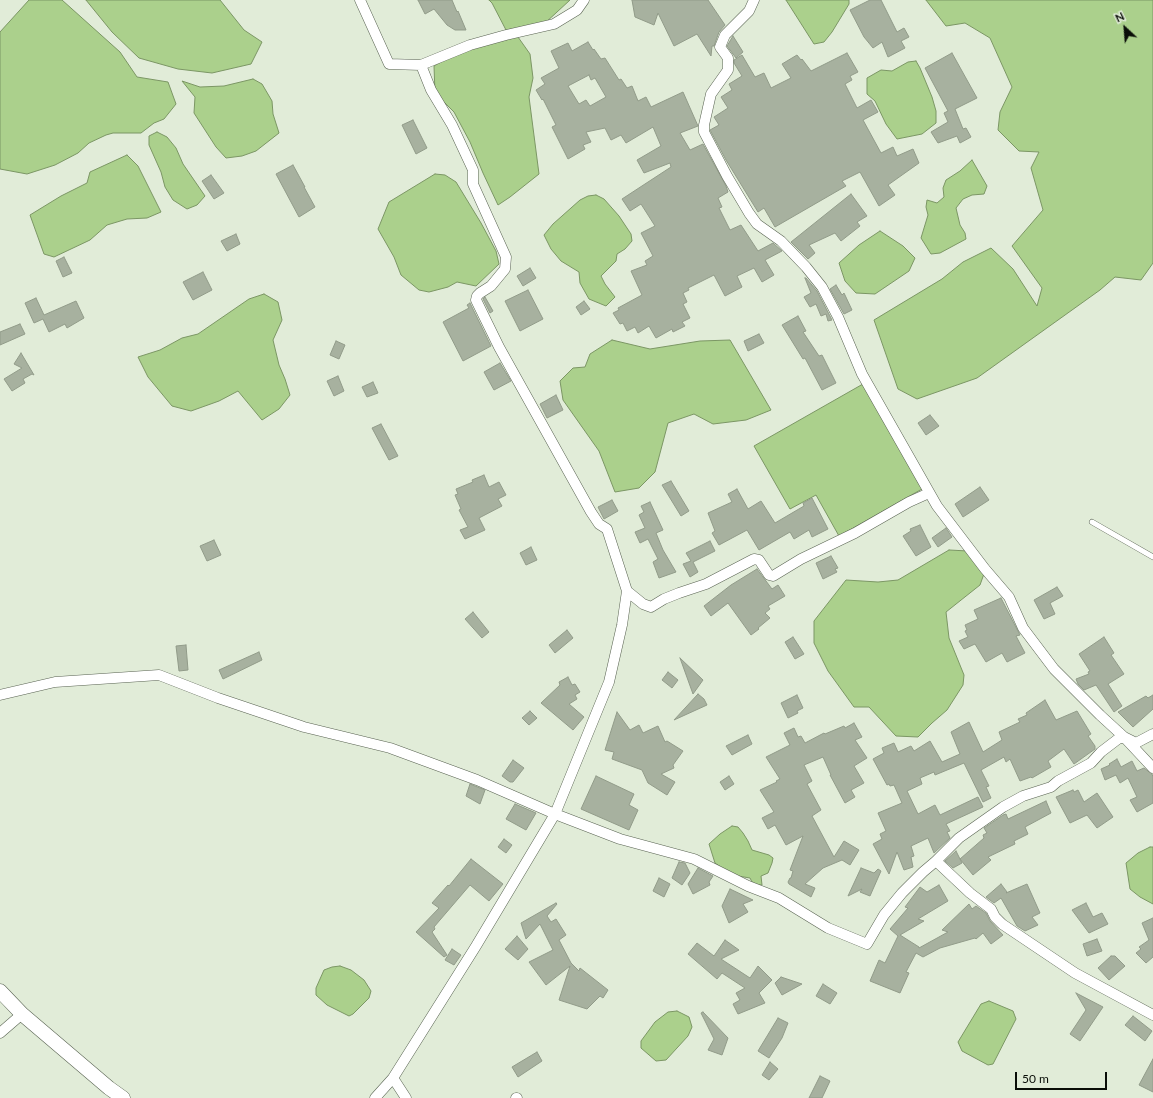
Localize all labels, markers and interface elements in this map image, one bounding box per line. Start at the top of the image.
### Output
north arrow [1105,8,1145,48]
text: N [1113,9,1126,24]
scale bar [1017,1064,1109,1090]
text: 50 m [1022,1071,1049,1086]

